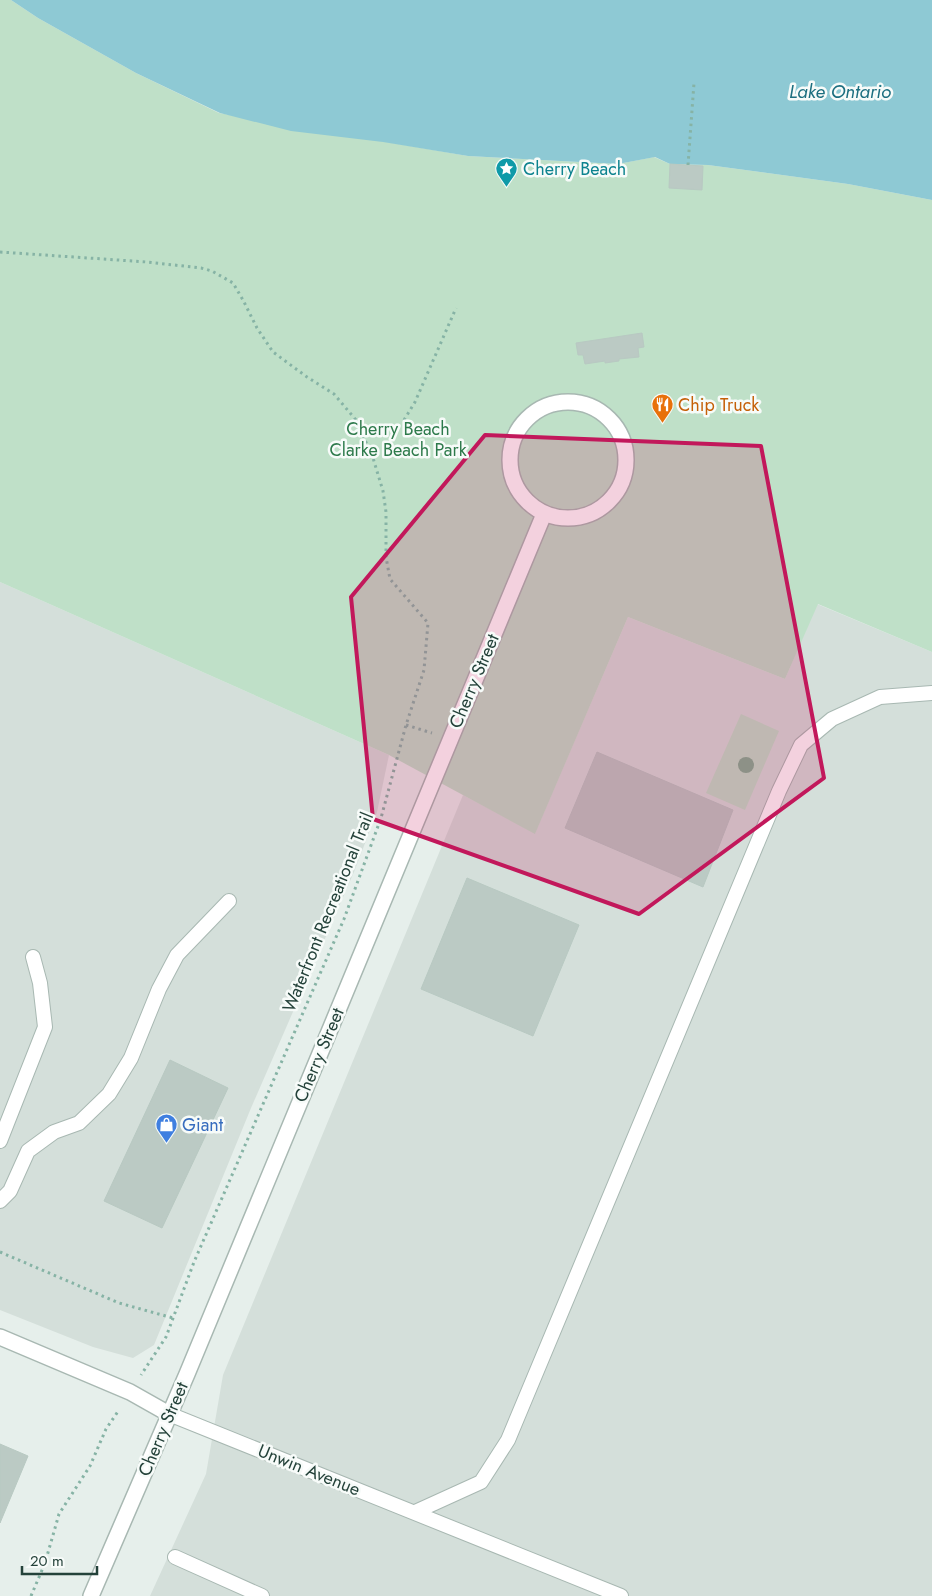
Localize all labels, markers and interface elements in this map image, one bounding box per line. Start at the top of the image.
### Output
water label: Lake Ontario [789,78,891,105]
place label: Cherry Beach [523,156,626,182]
place icon: Cherry Beach [495,157,519,188]
place label: Chip Truck [678,392,759,418]
restaurant icon: Chip Truck [650,393,674,424]
park label: Cherry Beach Clarke Beach Park [329,416,467,463]
street label: Cherry Street [442,629,506,732]
street label: Waterfront Recreational Trail [276,808,380,1016]
street label: Cherry Street [287,1003,351,1106]
place label: Giant [182,1112,224,1138]
shop icon: Giant [154,1113,178,1144]
street label: Cherry Street [131,1377,195,1480]
street label: Unwin Avenue [254,1438,364,1502]
scale bar [22,1544,98,1576]
text: 20 m [30,1550,64,1572]

